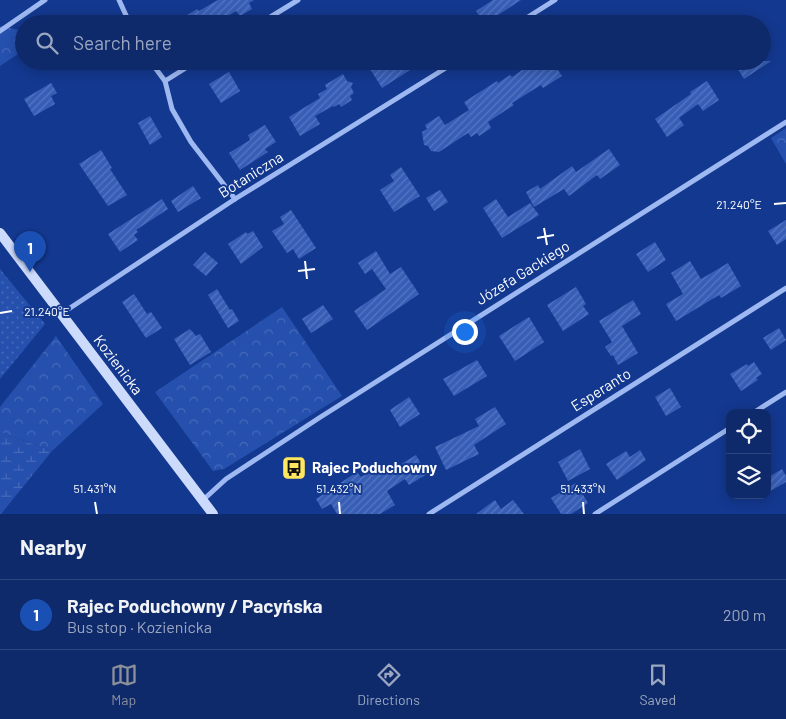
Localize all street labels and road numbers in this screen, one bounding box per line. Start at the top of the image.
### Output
street label: Botaniczna [215,147,286,201]
street label: Józefa Gackiego [472,236,573,308]
street label: Kozienicka [90,331,147,398]
street label: Esperanto [567,364,634,415]

